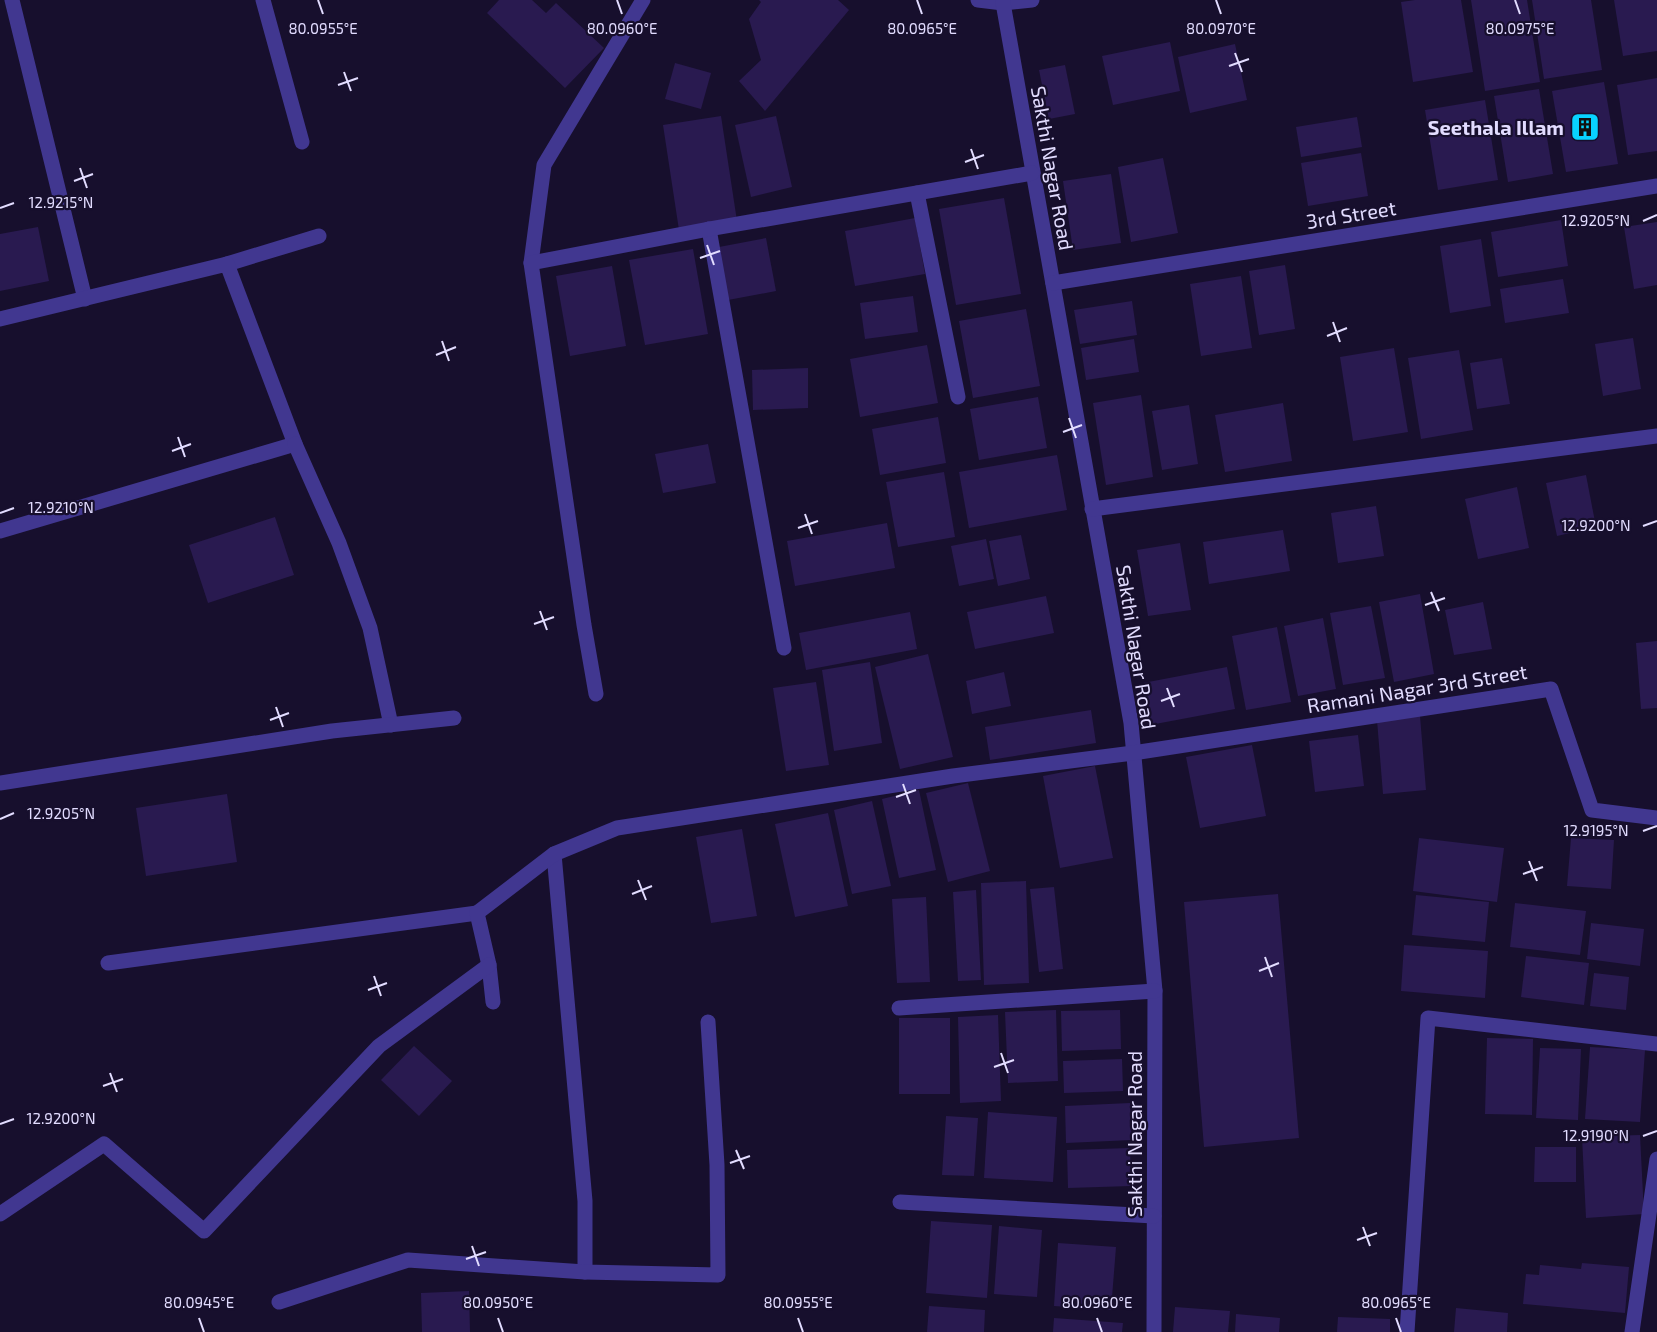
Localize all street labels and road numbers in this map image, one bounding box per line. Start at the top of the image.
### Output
street label: Sakthi Nagar Road [1027,84,1079,252]
street label: 3rd Street [1304,195,1398,233]
street label: Sakthi Nagar Road [1112,563,1162,731]
street label: Ramani Nagar 3rd Street [1305,659,1529,717]
street label: Sakthi Nagar Road [1122,1051,1146,1217]

